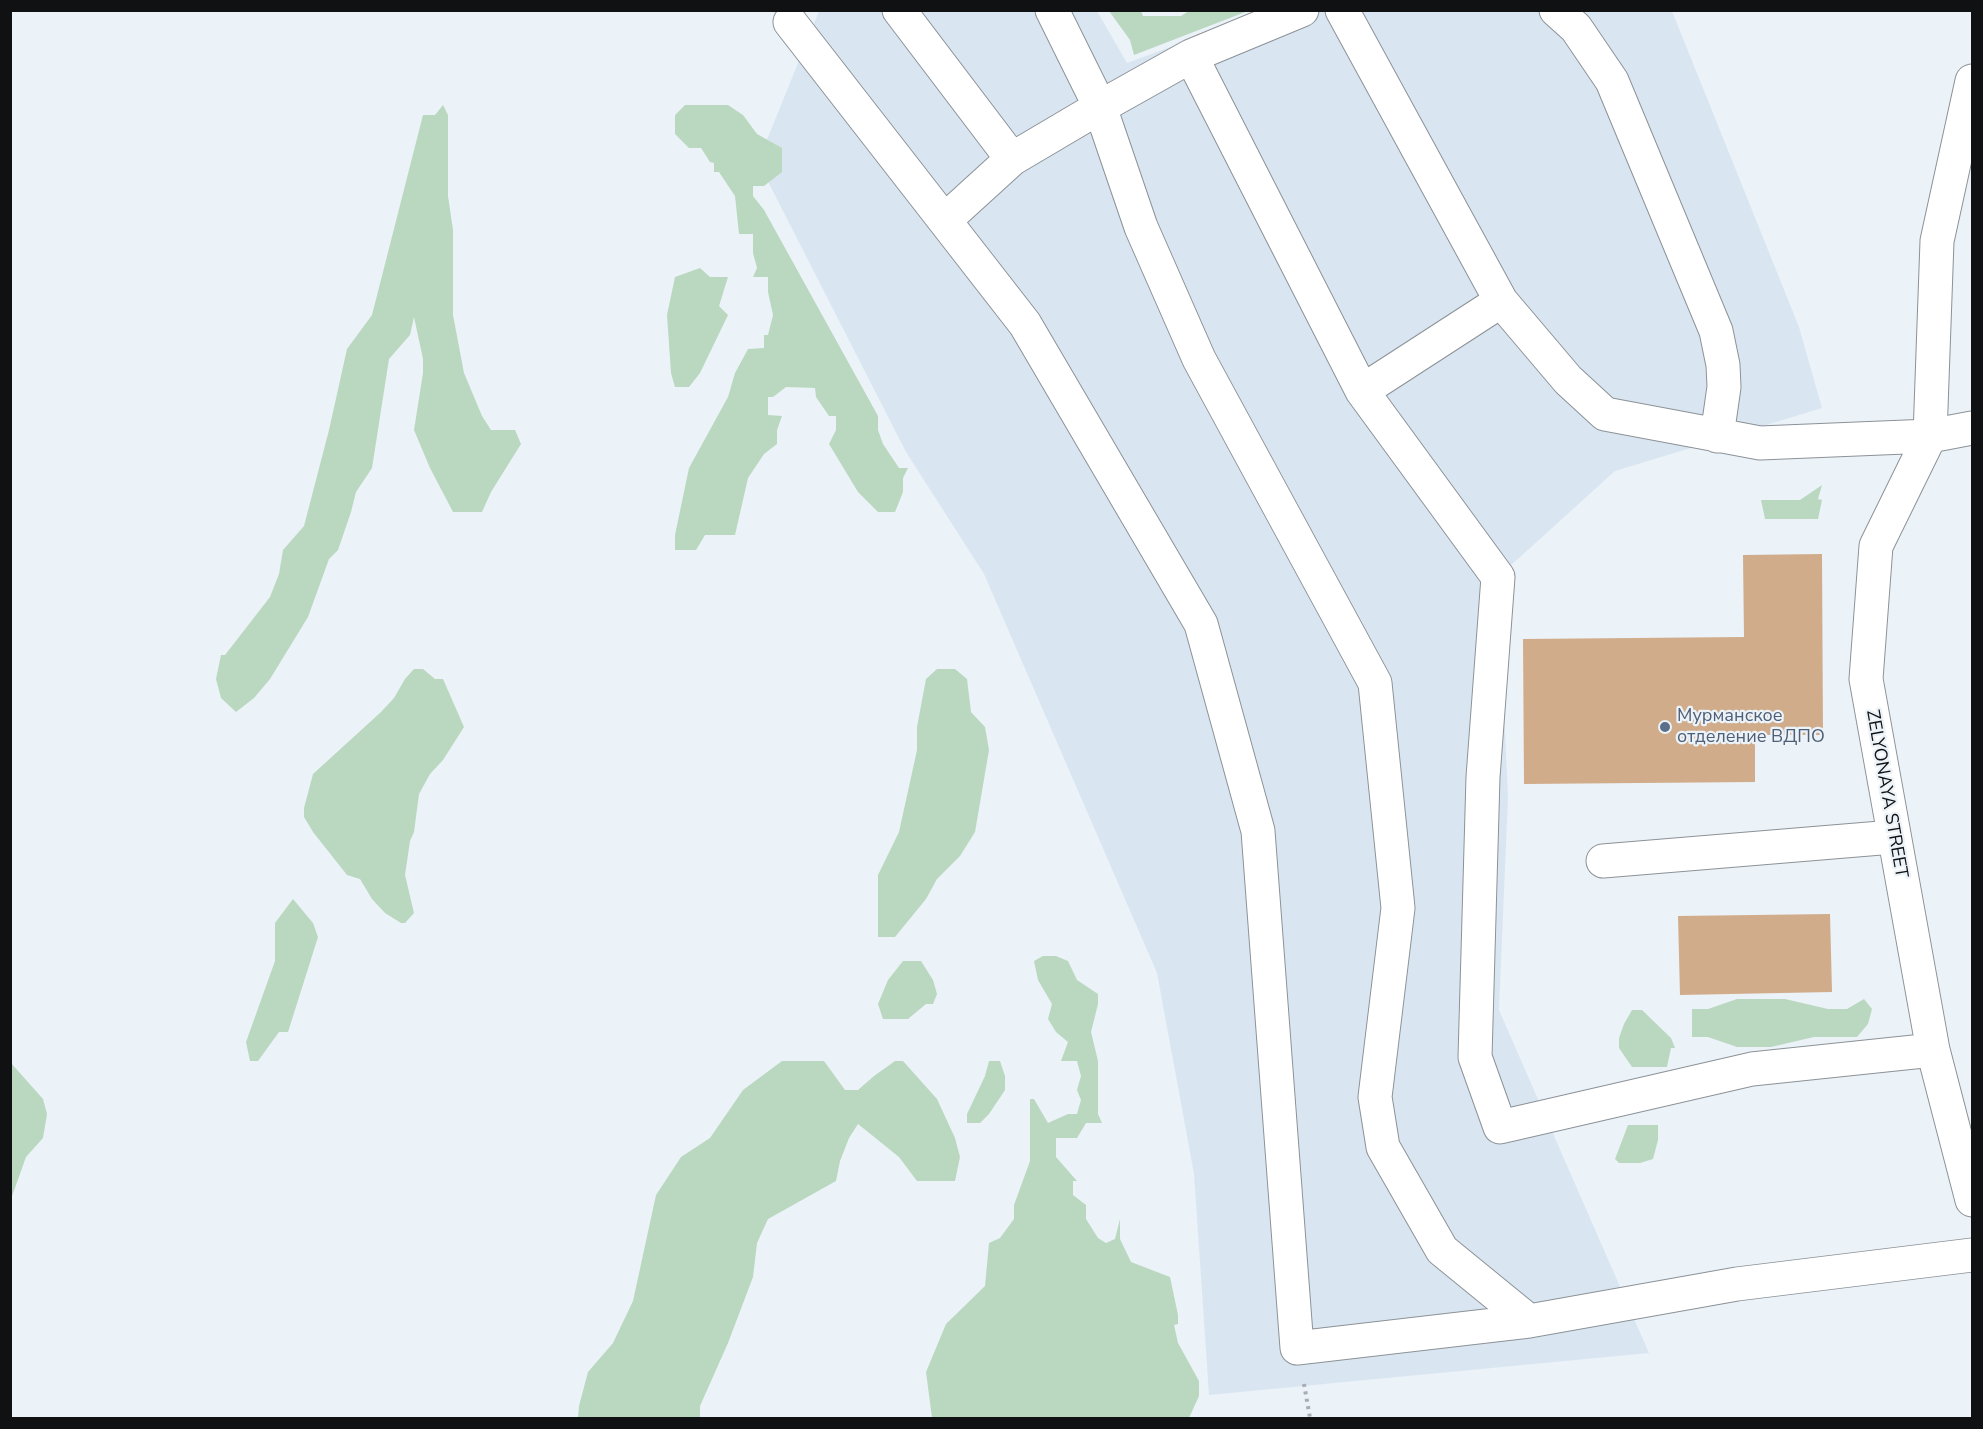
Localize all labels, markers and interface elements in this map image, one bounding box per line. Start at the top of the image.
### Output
place label: Мурманское отделение ВДПО [1677,706,1825,748]
street label: ZELYONAYA STREET [1861,708,1911,880]
marker: Мурманское отделение ВДПО [1658,720,1672,734]

